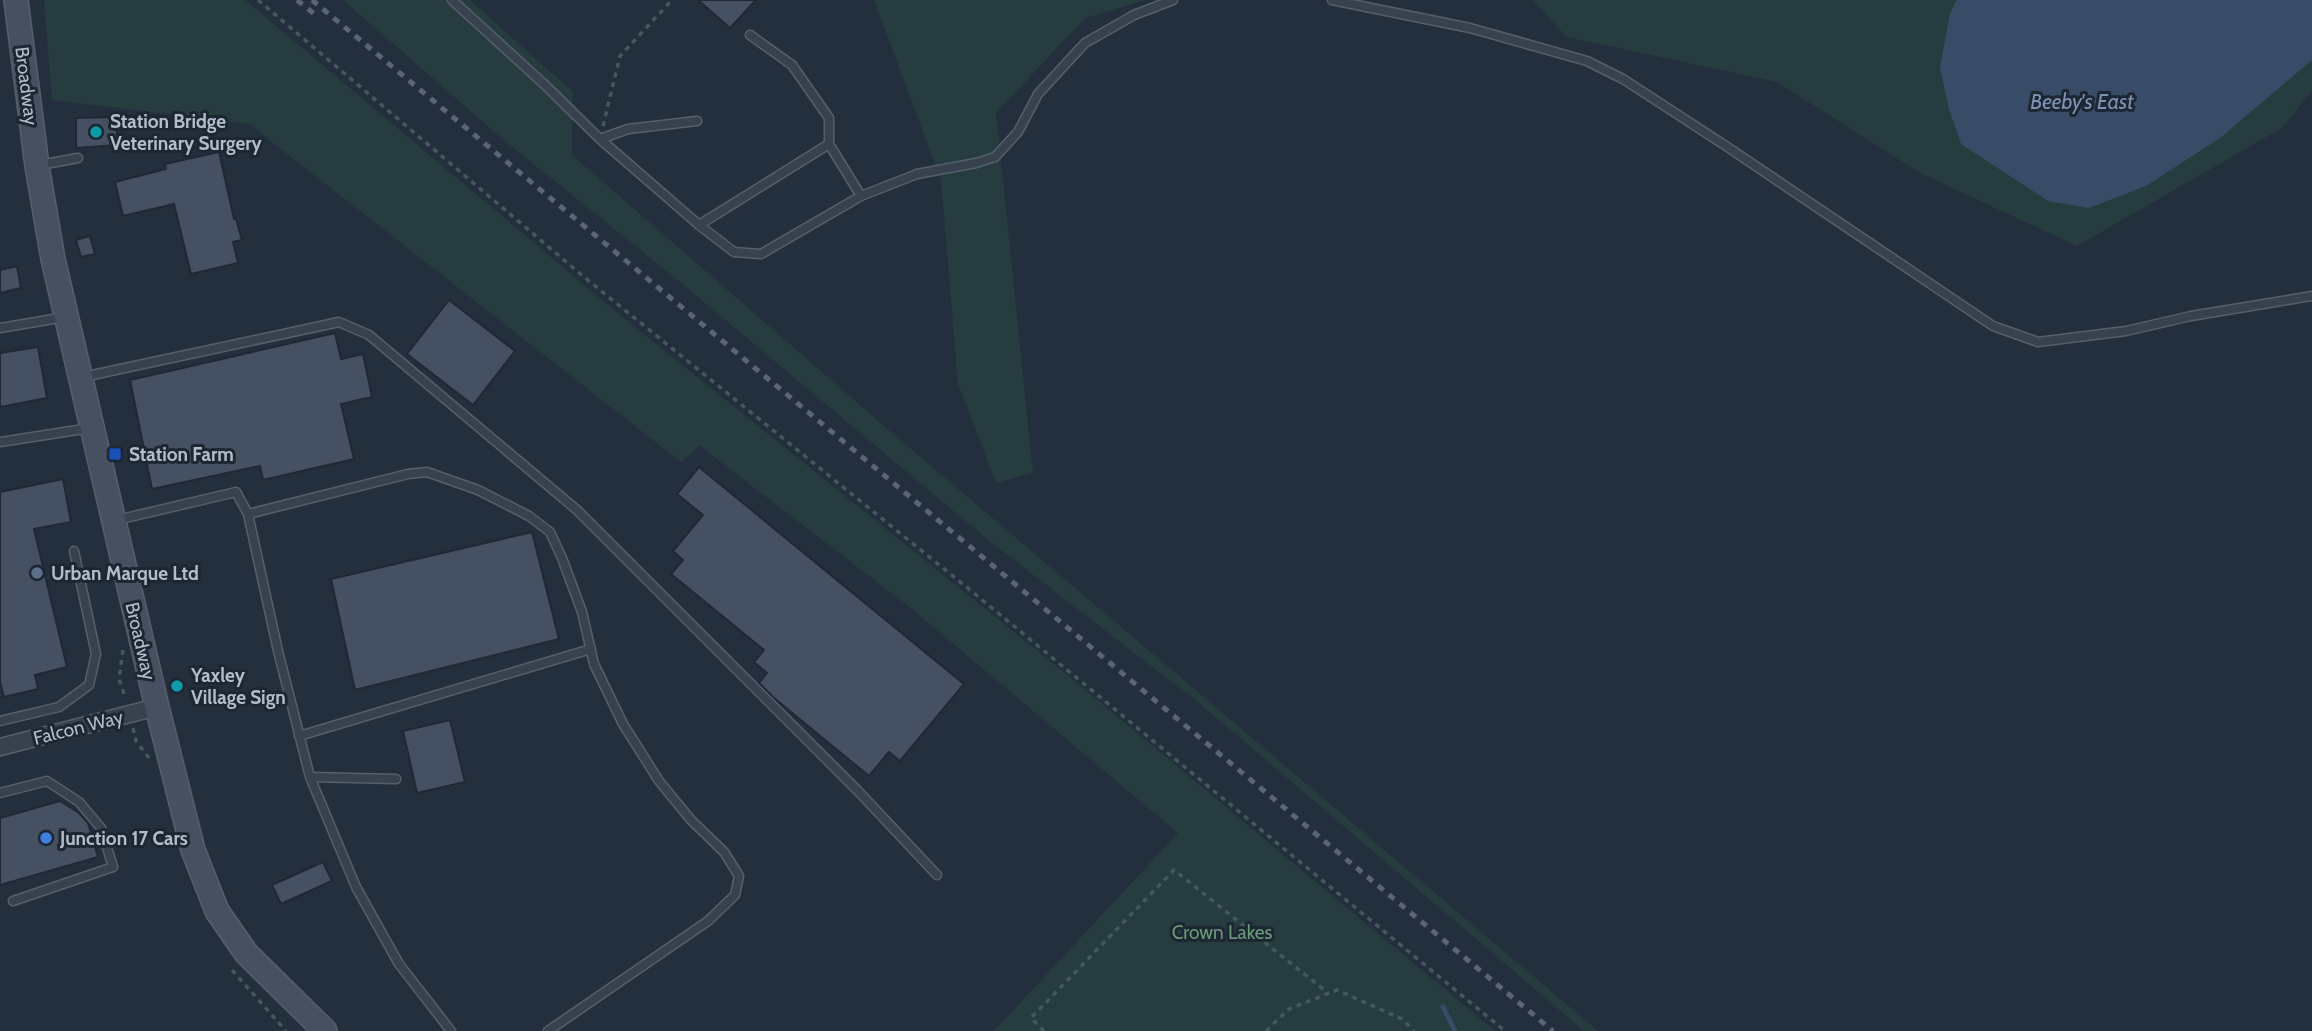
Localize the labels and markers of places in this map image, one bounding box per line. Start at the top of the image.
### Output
place label: Station Bridge Veterinary Surgery [110,110,263,155]
marker: Station Bridge Veterinary Surgery [88,124,104,140]
place label: Station Farm [129,443,234,466]
marker: Station Farm [107,446,123,462]
place label: Urban Marque Ltd [51,562,199,585]
marker: Urban Marque Ltd [29,565,45,581]
place label: Yaxley Village Sign [190,664,286,709]
marker: Yaxley Village Sign [169,678,185,694]
place label: Junction 17 Cars [59,827,188,850]
marker: Junction 17 Cars [38,830,54,846]

